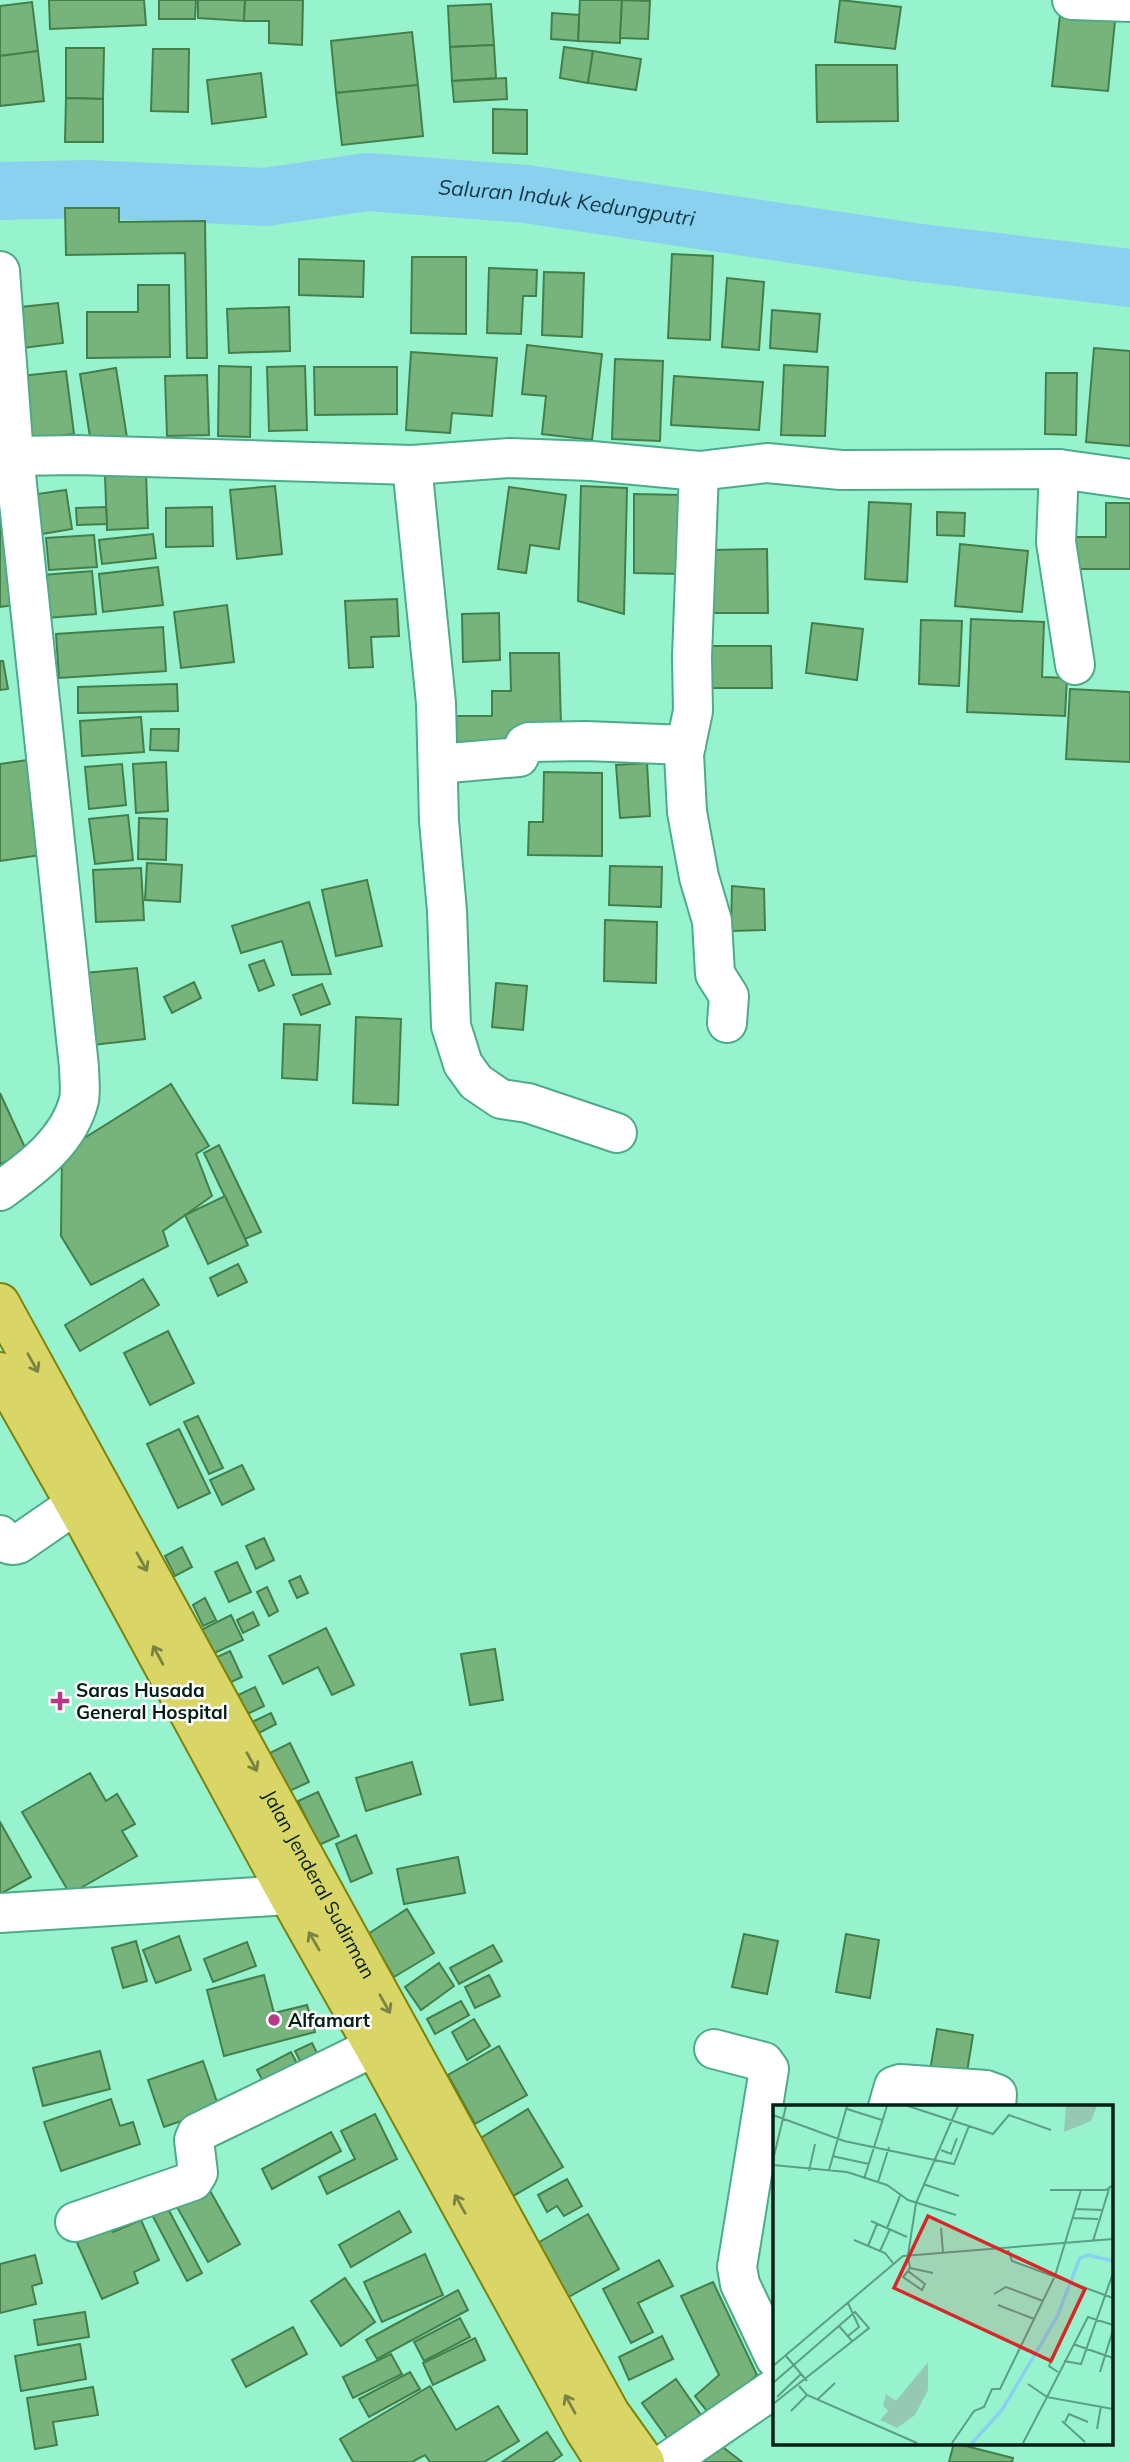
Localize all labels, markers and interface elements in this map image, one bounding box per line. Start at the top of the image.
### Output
water label: Saluran Induk Kedungputri [437,173,698,231]
one-way arrow [27,1352,40,1373]
one-way arrow [136,1551,150,1572]
one-way arrow [151,1646,165,1666]
place label: Saras Husada General Hospital [76,1678,228,1724]
marker: Saras Husada General Hospital [50,1691,70,1711]
one-way arrow [245,1751,259,1771]
street label: Jalan Jenderal Sudirman [258,1785,381,1983]
one-way arrow [307,1931,320,1952]
one-way arrow [379,1993,392,2014]
place label: Alfamart [288,2008,370,2032]
marker: Alfamart [266,2012,282,2028]
inset map [773,2105,1112,2444]
one-way arrow [453,2194,466,2215]
one-way arrow [563,2394,577,2414]

